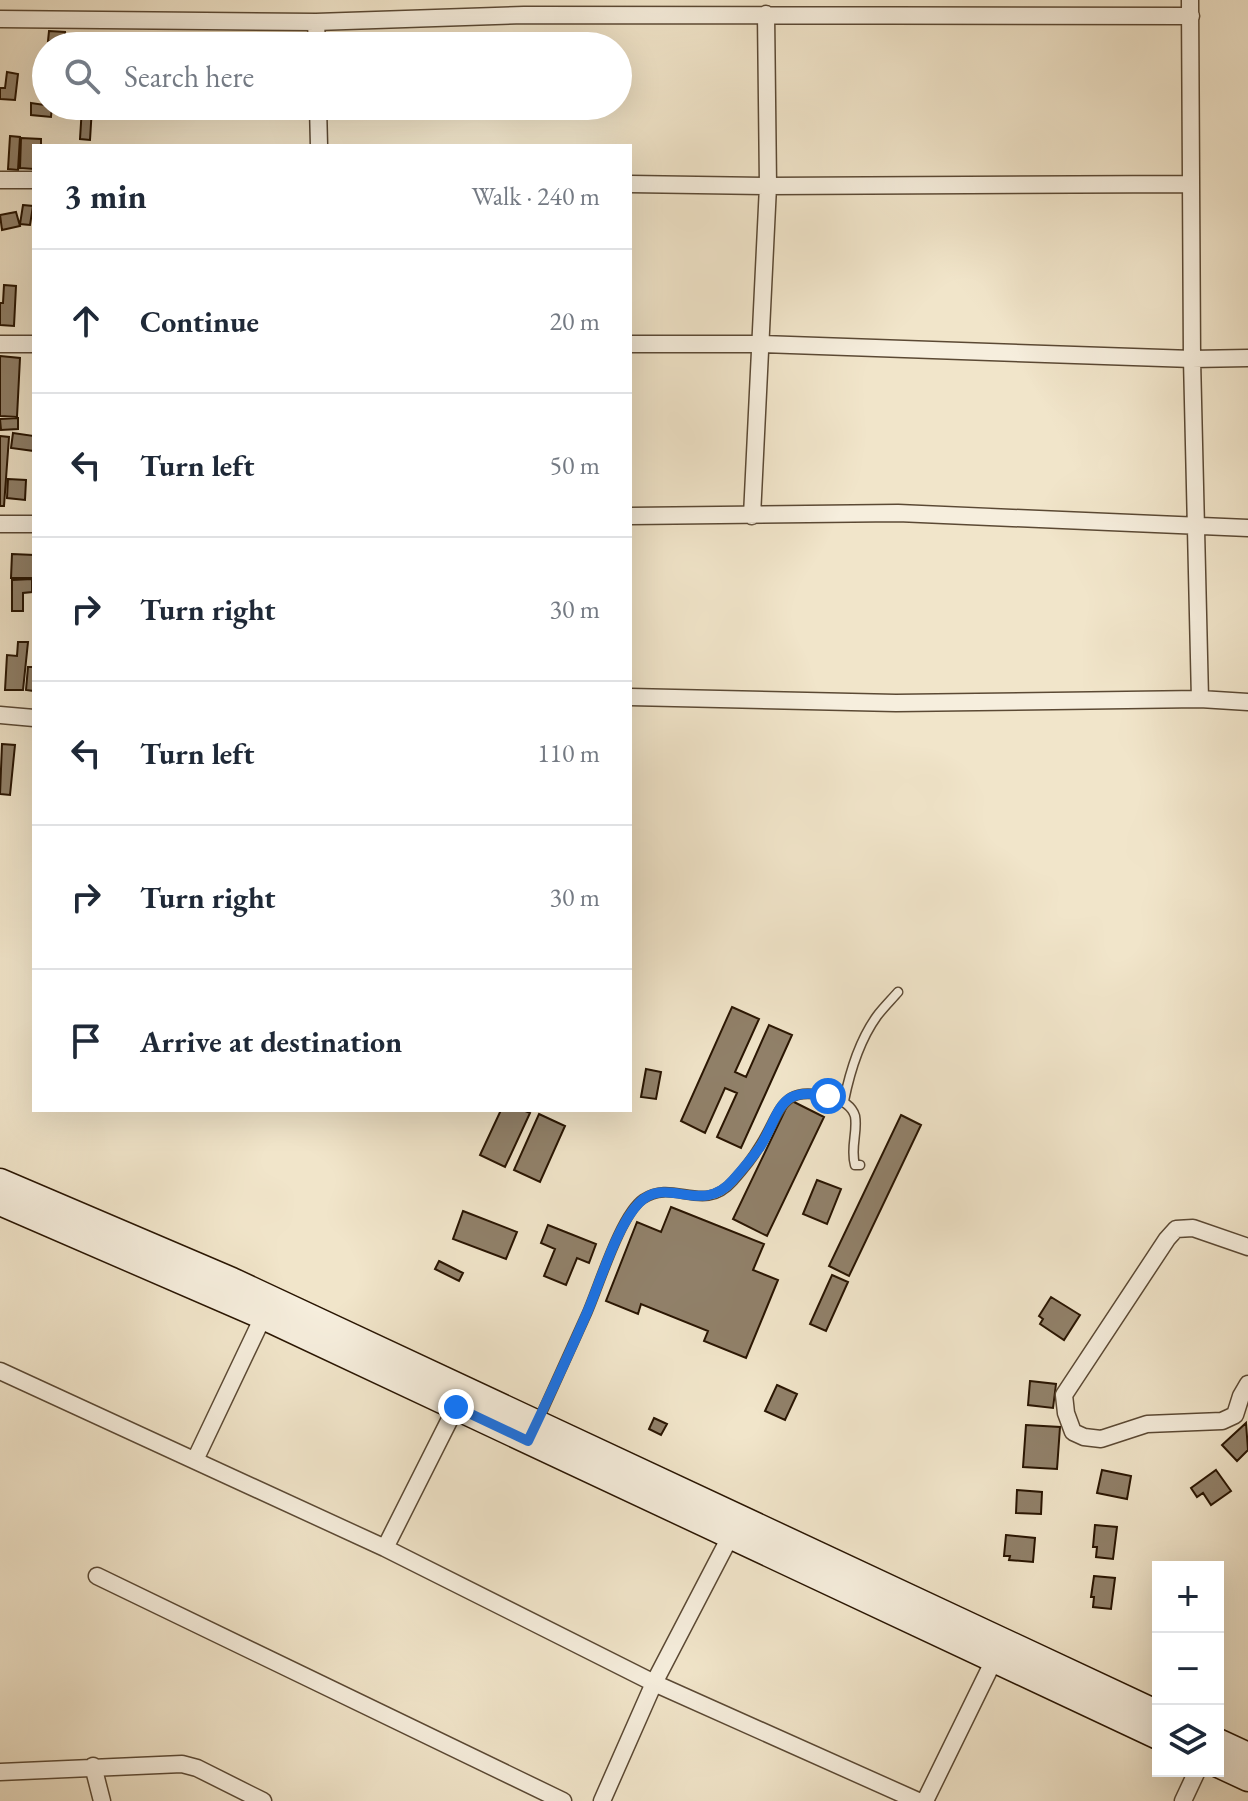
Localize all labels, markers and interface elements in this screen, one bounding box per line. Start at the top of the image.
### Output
search box [32,32,632,120]
icon: search [60,54,104,98]
text: Search here [124,57,254,96]
text: 3 min [64,174,147,218]
text: Walk · 240 m [472,179,600,213]
icon: ahead [64,299,108,343]
text: Continue [140,302,259,341]
text: 20 m [550,304,600,338]
icon: left [64,443,108,487]
text: Turn left [140,446,254,485]
text: 50 m [550,448,600,482]
icon: right [64,587,108,631]
text: Turn right [140,590,276,629]
text: 30 m [550,592,600,626]
icon: left [64,731,108,775]
text: Turn left [140,734,254,773]
text: 110 m [537,736,600,770]
icon: right [64,875,108,919]
text: Turn right [140,878,276,917]
text: 30 m [550,880,600,914]
icon: arrive [64,1019,108,1063]
text: Arrive at destination [140,1022,402,1061]
route start [810,1078,846,1114]
route end [438,1389,474,1425]
map controls [1152,1561,1224,1777]
button: + [1152,1561,1224,1633]
button: − [1152,1633,1224,1705]
button: layers [1152,1705,1224,1777]

